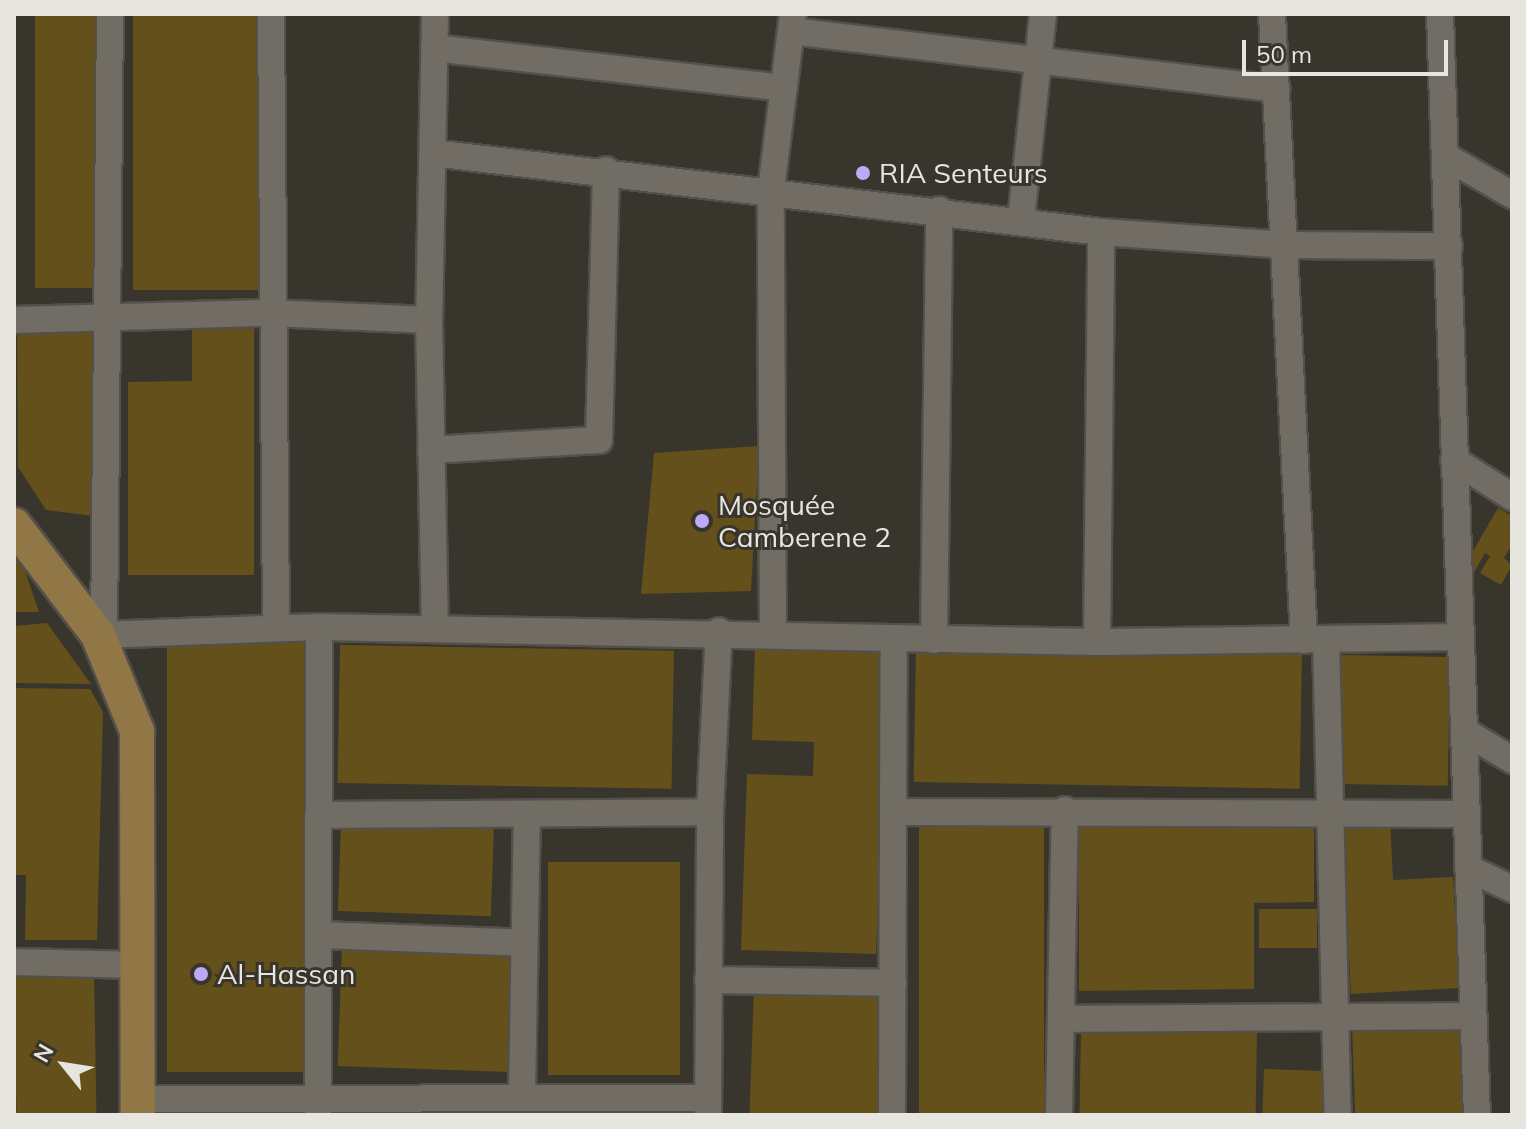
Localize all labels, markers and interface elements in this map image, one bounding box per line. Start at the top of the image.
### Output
scale bar [1246,24,1452,74]
text: 50 m [1256,39,1312,69]
place label: RIA Senteurs [879,156,1048,190]
marker: RIA Senteurs [854,164,872,182]
place label: Mosquée Camberene 2 [718,488,891,554]
marker: Mosquée Camberene 2 [693,512,711,530]
place label: Al-Hassan [217,957,355,991]
marker: Al-Hassan [192,965,210,983]
north arrow [24,1025,104,1105]
text: N [27,1039,59,1067]

